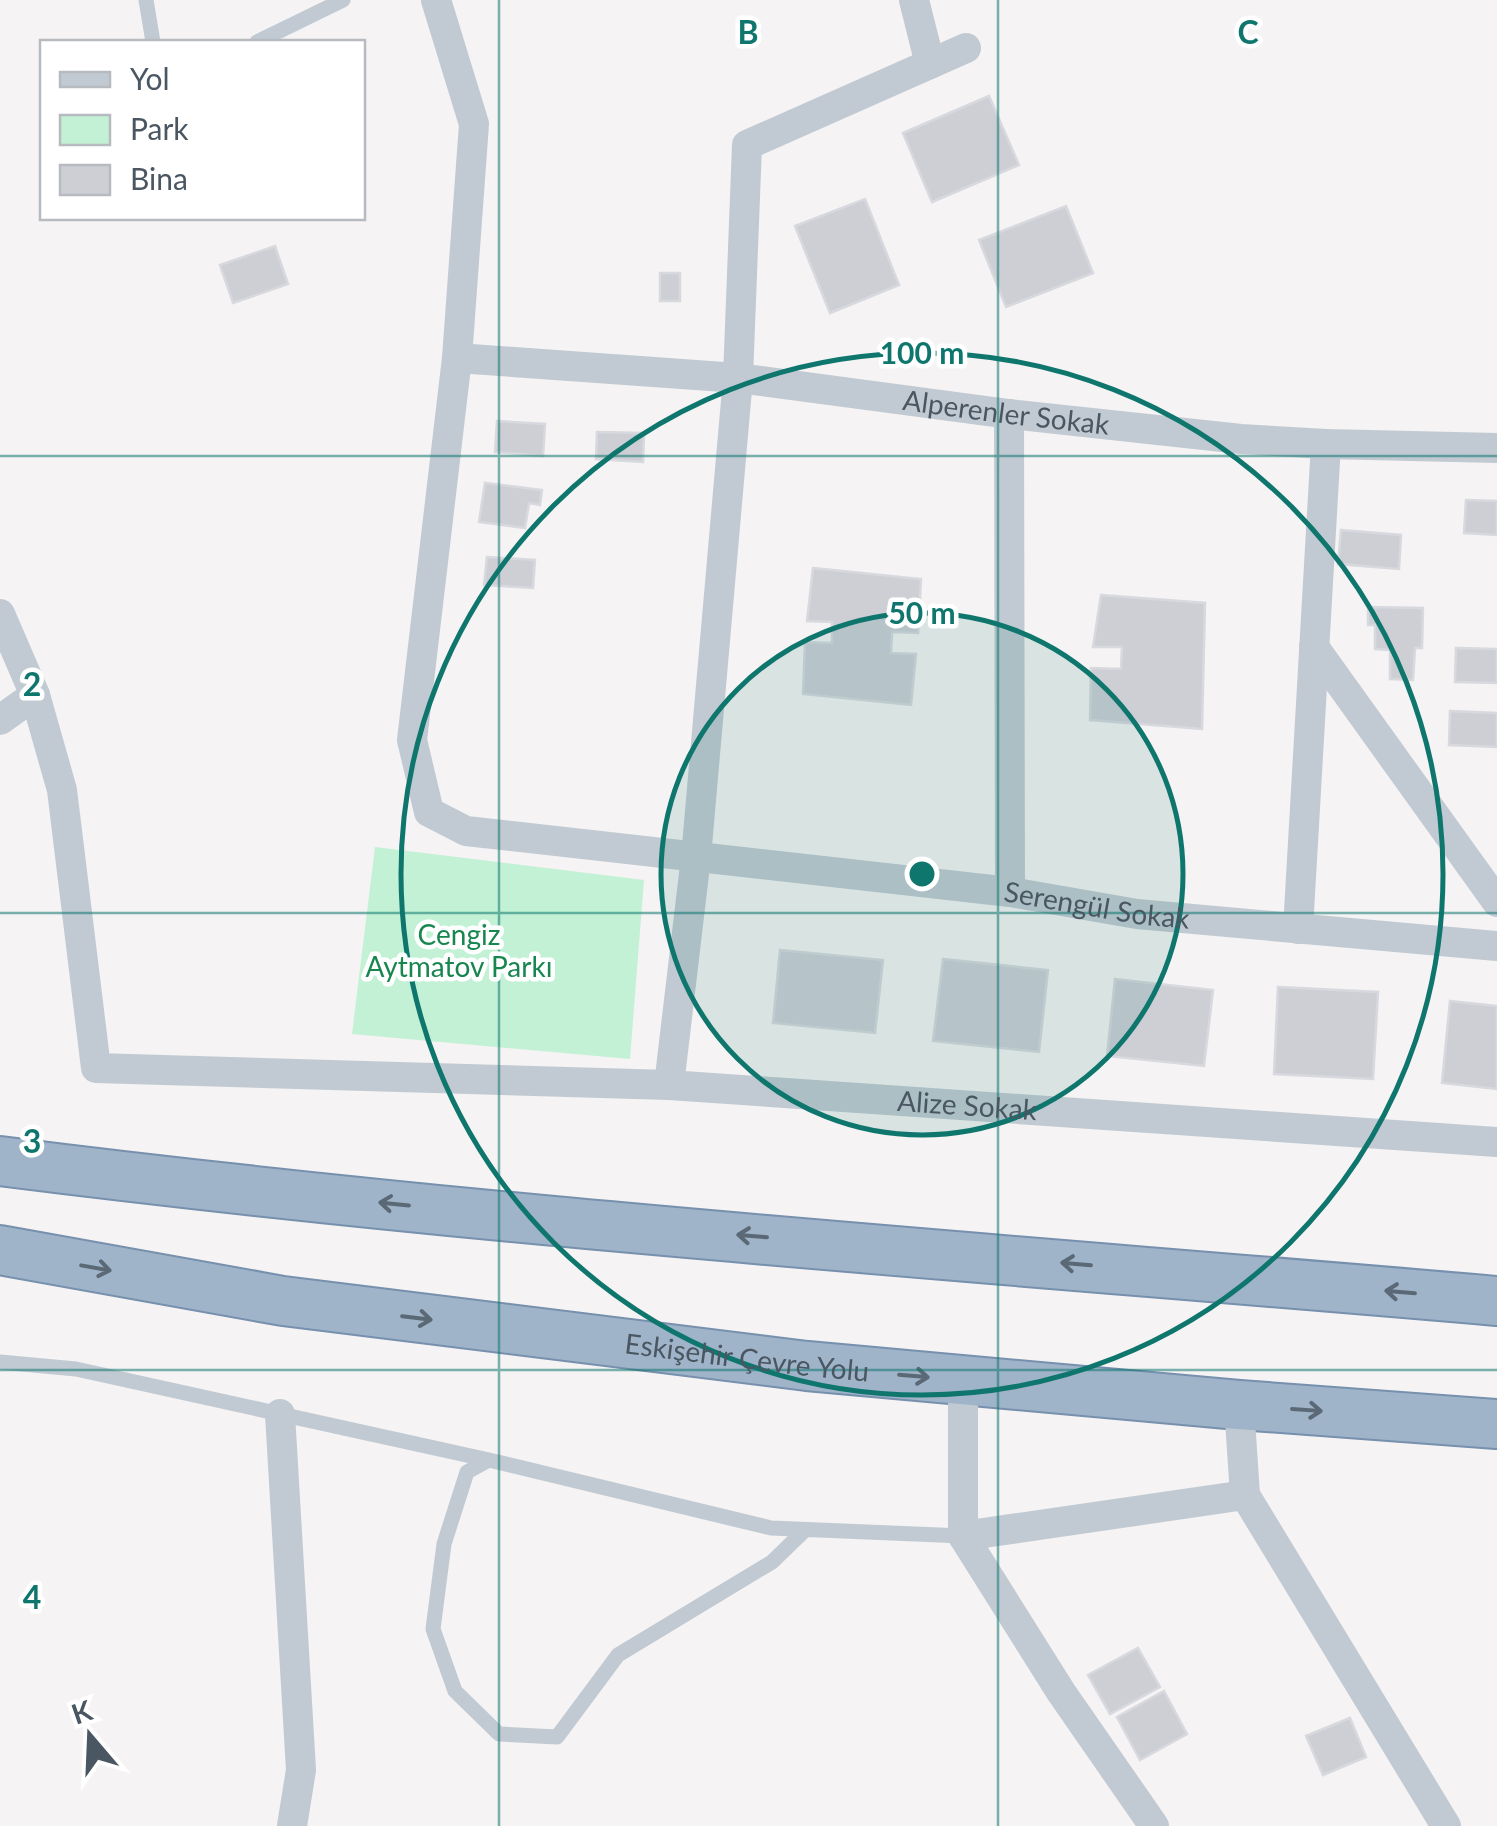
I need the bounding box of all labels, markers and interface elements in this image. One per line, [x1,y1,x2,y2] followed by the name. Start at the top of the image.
[737,12,759,51] text: B
[1237,12,1259,51] text: C
[40,40,365,220] legend
[130,60,170,96] text: Yol
[130,110,189,146] text: Park
[130,160,188,196] text: Bina
[880,334,964,370] text: 100 m
[901,382,1112,441] street label: Alperenler Sokak
[888,594,956,630] text: 50 m
[23,664,41,703] text: 2
[904,856,940,892] centre of rings
[1002,873,1192,935] street label: Serengül Sokak
[366,917,552,983] park label: Cengiz Aytmatov Parkı
[896,1083,1039,1126] street label: Alize Sokak
[23,1121,41,1160] text: 3
[378,1194,410,1213] one-way arrow
[737,1227,769,1246] one-way arrow
[1061,1255,1093,1274] one-way arrow
[79,1259,111,1278] one-way arrow
[1384,1283,1416,1302] one-way arrow
[400,1309,433,1327] one-way arrow
[623,1326,871,1388] street label: Eskişehir Çevre Yolu
[897,1366,929,1385] one-way arrow
[1290,1401,1323,1420] one-way arrow
[23,1577,41,1616] text: 4
[40,1686,140,1786] north arrow
[67,1692,97,1731] text: K

